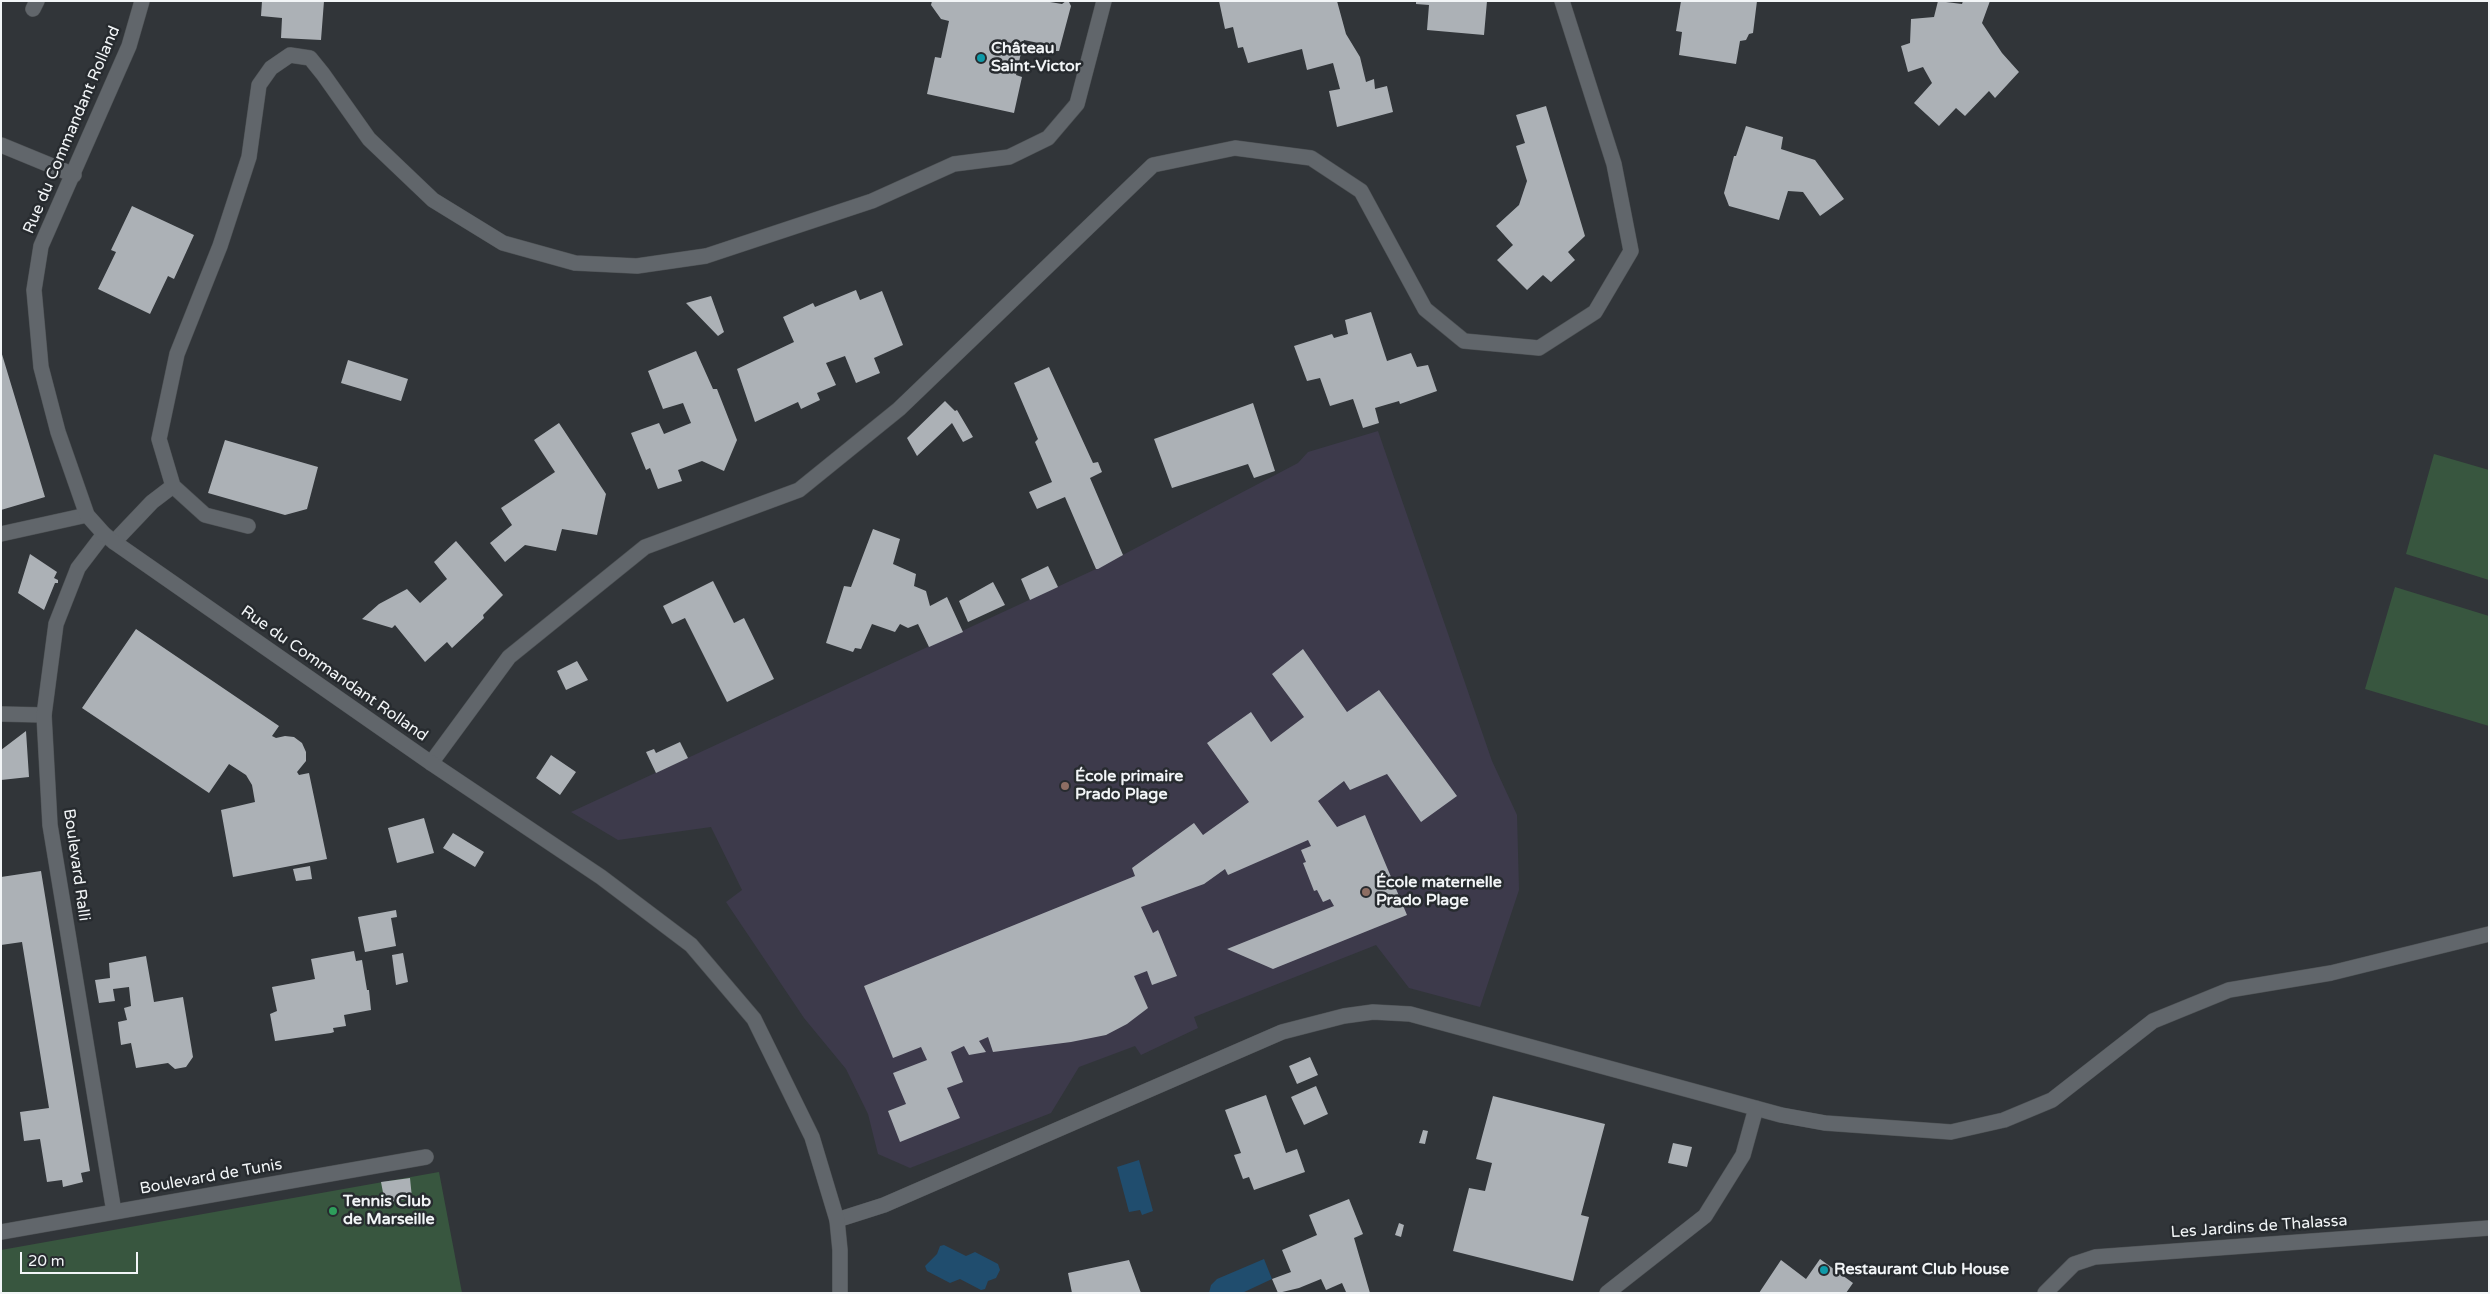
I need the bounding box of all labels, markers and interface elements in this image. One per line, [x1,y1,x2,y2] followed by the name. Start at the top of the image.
[19,23,125,237] street label: Rue du Commandant Rolland
[991,39,1081,77] place label: Château Saint-Victor
[975,52,987,64] marker: Château Saint-Victor
[237,602,431,746] street label: Rue du Commandant Rolland
[1075,767,1183,805] place label: École primaire Prado Plage
[1059,780,1071,792] marker: École primaire Prado Plage
[59,808,93,922] street label: Boulevard Ralli
[1376,873,1502,911] place label: École maternelle Prado Plage
[1360,886,1372,898] marker: École maternelle Prado Plage
[138,1155,284,1199] street label: Boulevard de Tunis
[343,1192,435,1230] place label: Tennis Club de Marseille
[327,1205,339,1217] marker: Tennis Club de Marseille
[2170,1211,2348,1243] street label: Les Jardins de Thalassa
[22,1242,140,1274] scale bar
[28,1252,65,1270] text: 20 m
[1834,1260,2009,1280] place label: Restaurant Club House
[1818,1264,1830,1276] marker: Restaurant Club House

